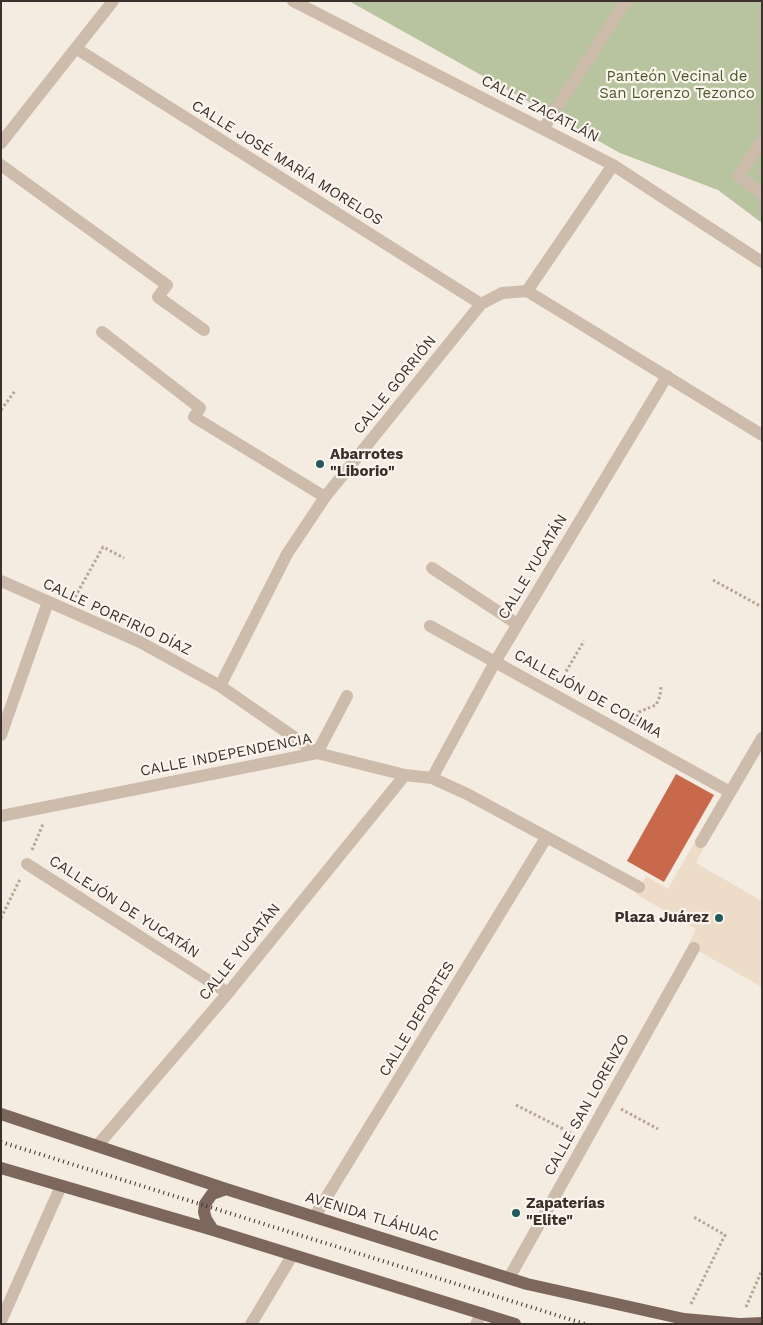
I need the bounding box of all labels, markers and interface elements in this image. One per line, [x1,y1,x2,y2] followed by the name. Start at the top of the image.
[599,68,755,103] park label: Panteón Vecinal de San Lorenzo Tezonco
[478,72,602,146] street label: CALLE ZACATLÁN
[188,97,386,229] street label: CALLE JOSÉ MARÍA MORELOS
[350,332,440,438] street label: CALLE GORRIÓN
[330,446,403,481] place label: Abarrotes "Liborio"
[314,458,326,470] marker: Abarrotes "Liborio"
[495,511,571,623] street label: CALLE YUCATÁN
[40,575,194,659] street label: CALLE PORFIRIO DÍAZ
[511,646,665,742] street label: CALLEJÓN DE COLIMA
[139,730,313,780] street label: CALLE INDEPENDENCIA
[45,852,203,962] street label: CALLEJÓN DE YUCATÁN
[195,900,285,1004] street label: CALLE YUCATÁN
[615,909,709,927] place label: Plaza Juárez
[713,912,725,924] marker: Plaza Juárez
[375,958,459,1080] street label: CALLE DEPORTES
[541,1031,633,1179] street label: CALLE SAN LORENZO
[303,1188,441,1246] street label: AVENIDA TLÁHUAC
[526,1195,605,1230] place label: Zapaterías "Elite"
[510,1207,522,1219] marker: Zapaterías "Elite"

